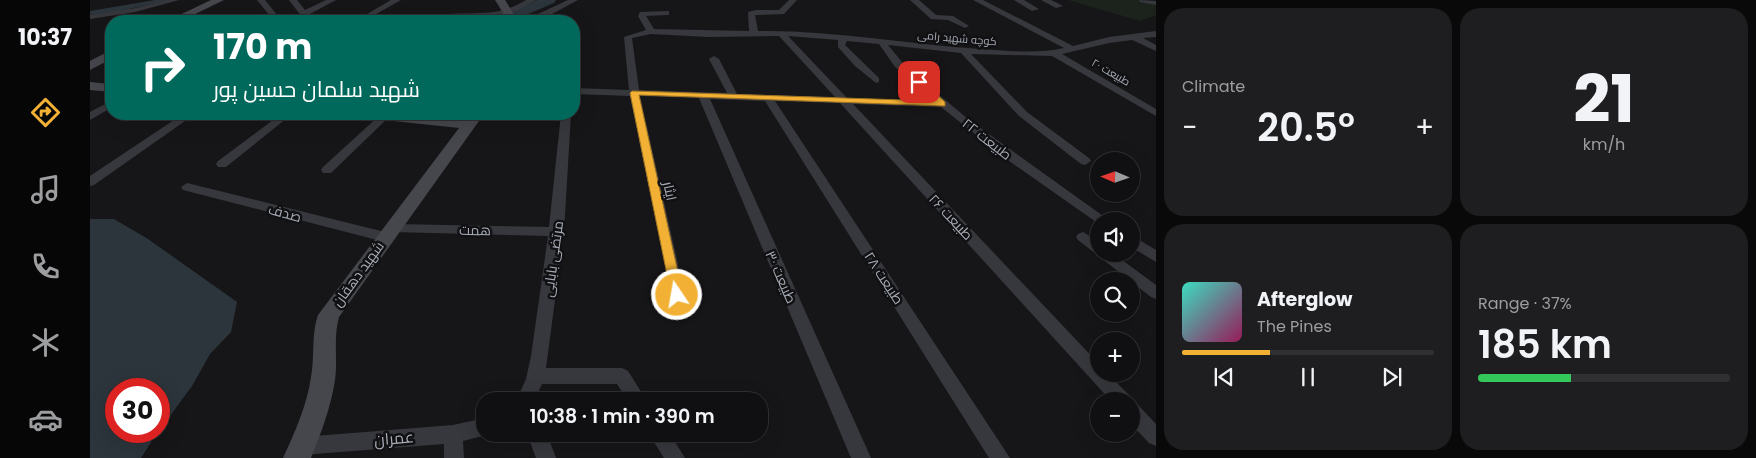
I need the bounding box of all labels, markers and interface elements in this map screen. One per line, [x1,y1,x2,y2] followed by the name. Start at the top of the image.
[18,22,72,53] text: 10:37
[213,22,312,71] text: 170 m
[917,27,998,49] street label: کوچه شهید رامی
[130,35,195,100] icon: right
[1573,54,1635,145] text: 21
[1089,55,1133,89] street label: طبیعت ۲۰
[898,61,940,103] pin
[905,68,933,96] icon: arrive
[213,74,420,105] text: شهید سلمان حسین پور
[1182,75,1245,98] text: Climate
[28,95,63,130] icon: directions
[1257,101,1355,154] text: 20.5°
[1182,108,1197,147] text: −
[1415,108,1434,147] text: +
[958,113,1016,165] street label: طبیعت ۲۲
[1583,133,1625,156] text: km/h
[1090,152,1140,202] north arrow
[1090,152,1140,442] map controls
[28,172,63,207] icon: music
[658,178,682,203] street label: ایثار
[924,189,978,245] street label: طبیعت ۲۶
[266,199,304,227] street label: صدف
[1090,212,1140,262] button: sound
[459,220,491,240] street label: همت
[538,220,568,298] street label: مرتضی بابایی
[327,237,389,311] street label: شهید دهقان
[761,247,801,307] street label: طبیعت ۳۰
[860,248,908,308] street label: طبیعت ۲۸
[28,249,63,284] icon: phone
[650,268,702,320] position arrow
[1090,272,1140,322] button: search
[1257,286,1352,313] text: Afterglow
[1478,292,1572,315] text: Range · 37%
[1257,315,1332,338] text: The Pines
[1478,318,1612,371] text: 185 km
[28,325,63,360] icon: climate
[1090,332,1140,382] button: +
[1210,363,1238,391] icon: previous
[1294,363,1322,391] icon: pause
[1378,363,1406,391] icon: next
[105,378,170,443] speed limit sign: 30
[1090,392,1140,442] button: −
[28,402,63,437] icon: car
[529,403,715,430] text: 10:38 · 1 min · 390 m
[373,425,415,452] street label: عمران

